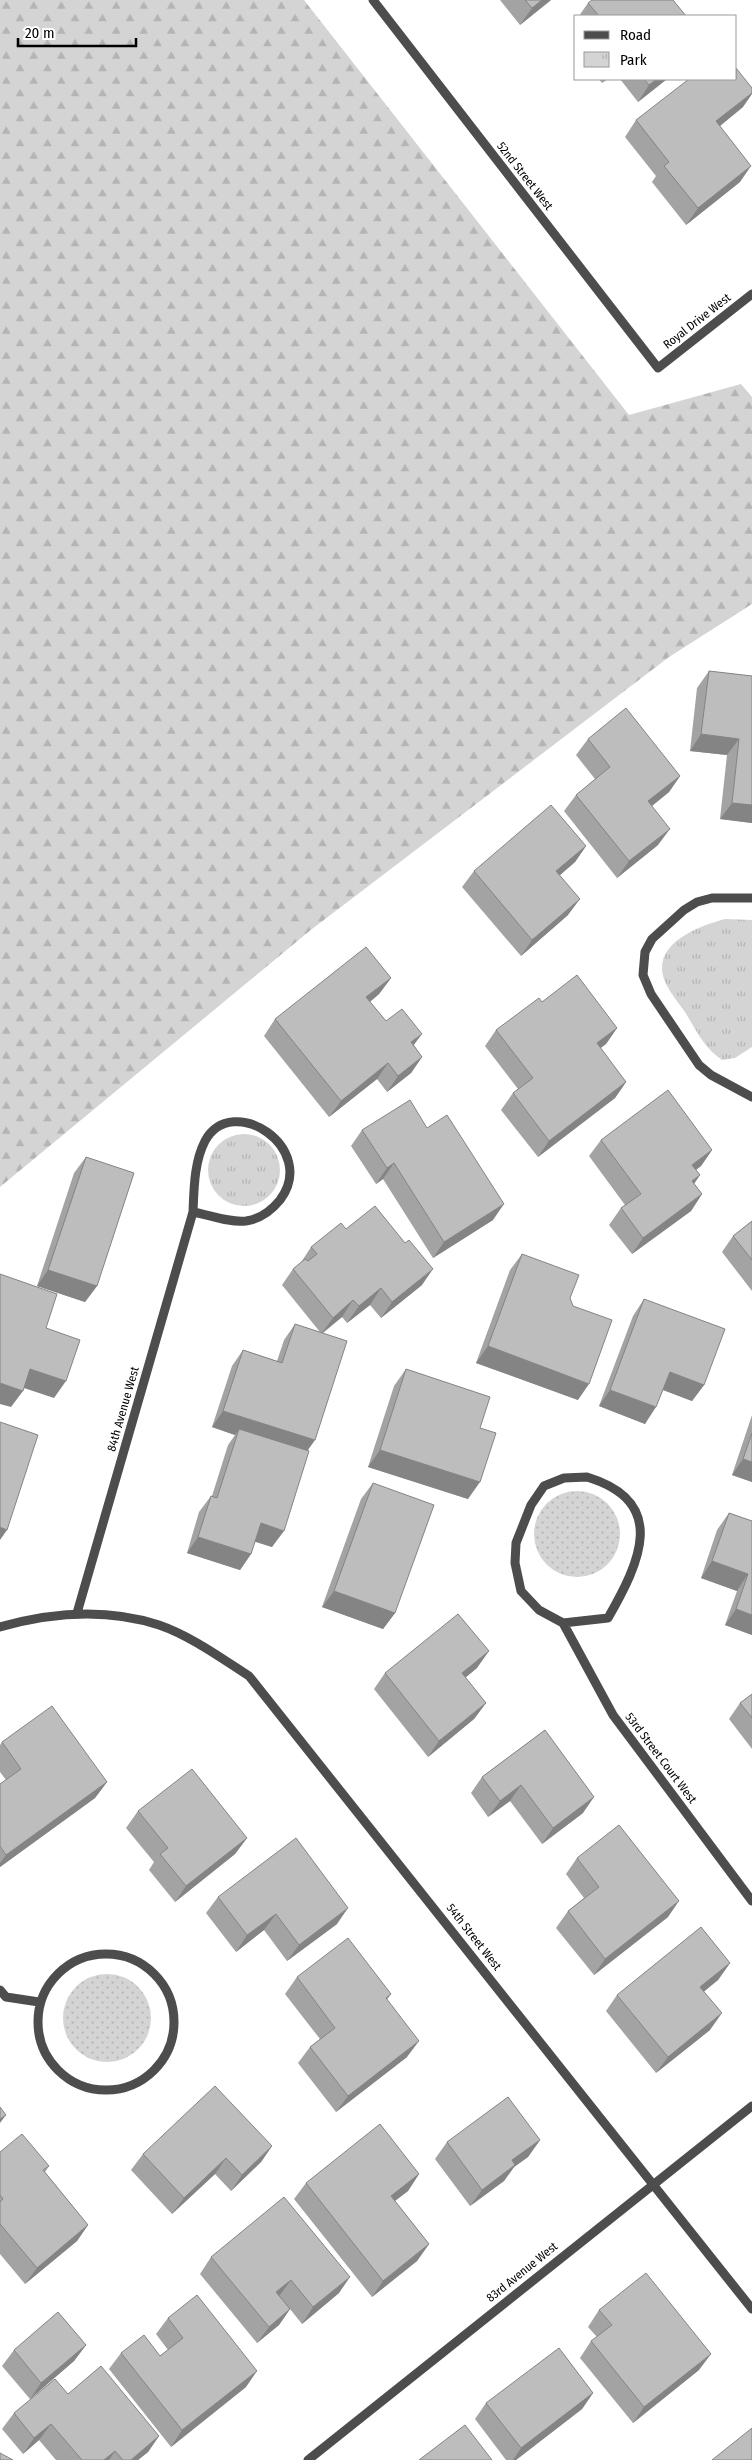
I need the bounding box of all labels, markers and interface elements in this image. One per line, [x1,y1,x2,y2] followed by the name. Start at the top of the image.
[18,15,135,47] scale bar
[574,15,737,80] legend
[25,24,55,42] text: 20 m
[620,26,651,44] text: Road
[620,51,647,69] text: Park
[494,139,556,213] street label: 52nd Street West
[661,290,734,352] street label: Royal Drive West
[104,1365,142,1453] street label: 84th Avenue West
[622,1710,700,1806] street label: 53rd Street Court West
[444,1901,504,1973] street label: 54th Street West
[484,2239,560,2305] street label: 83rd Avenue West

